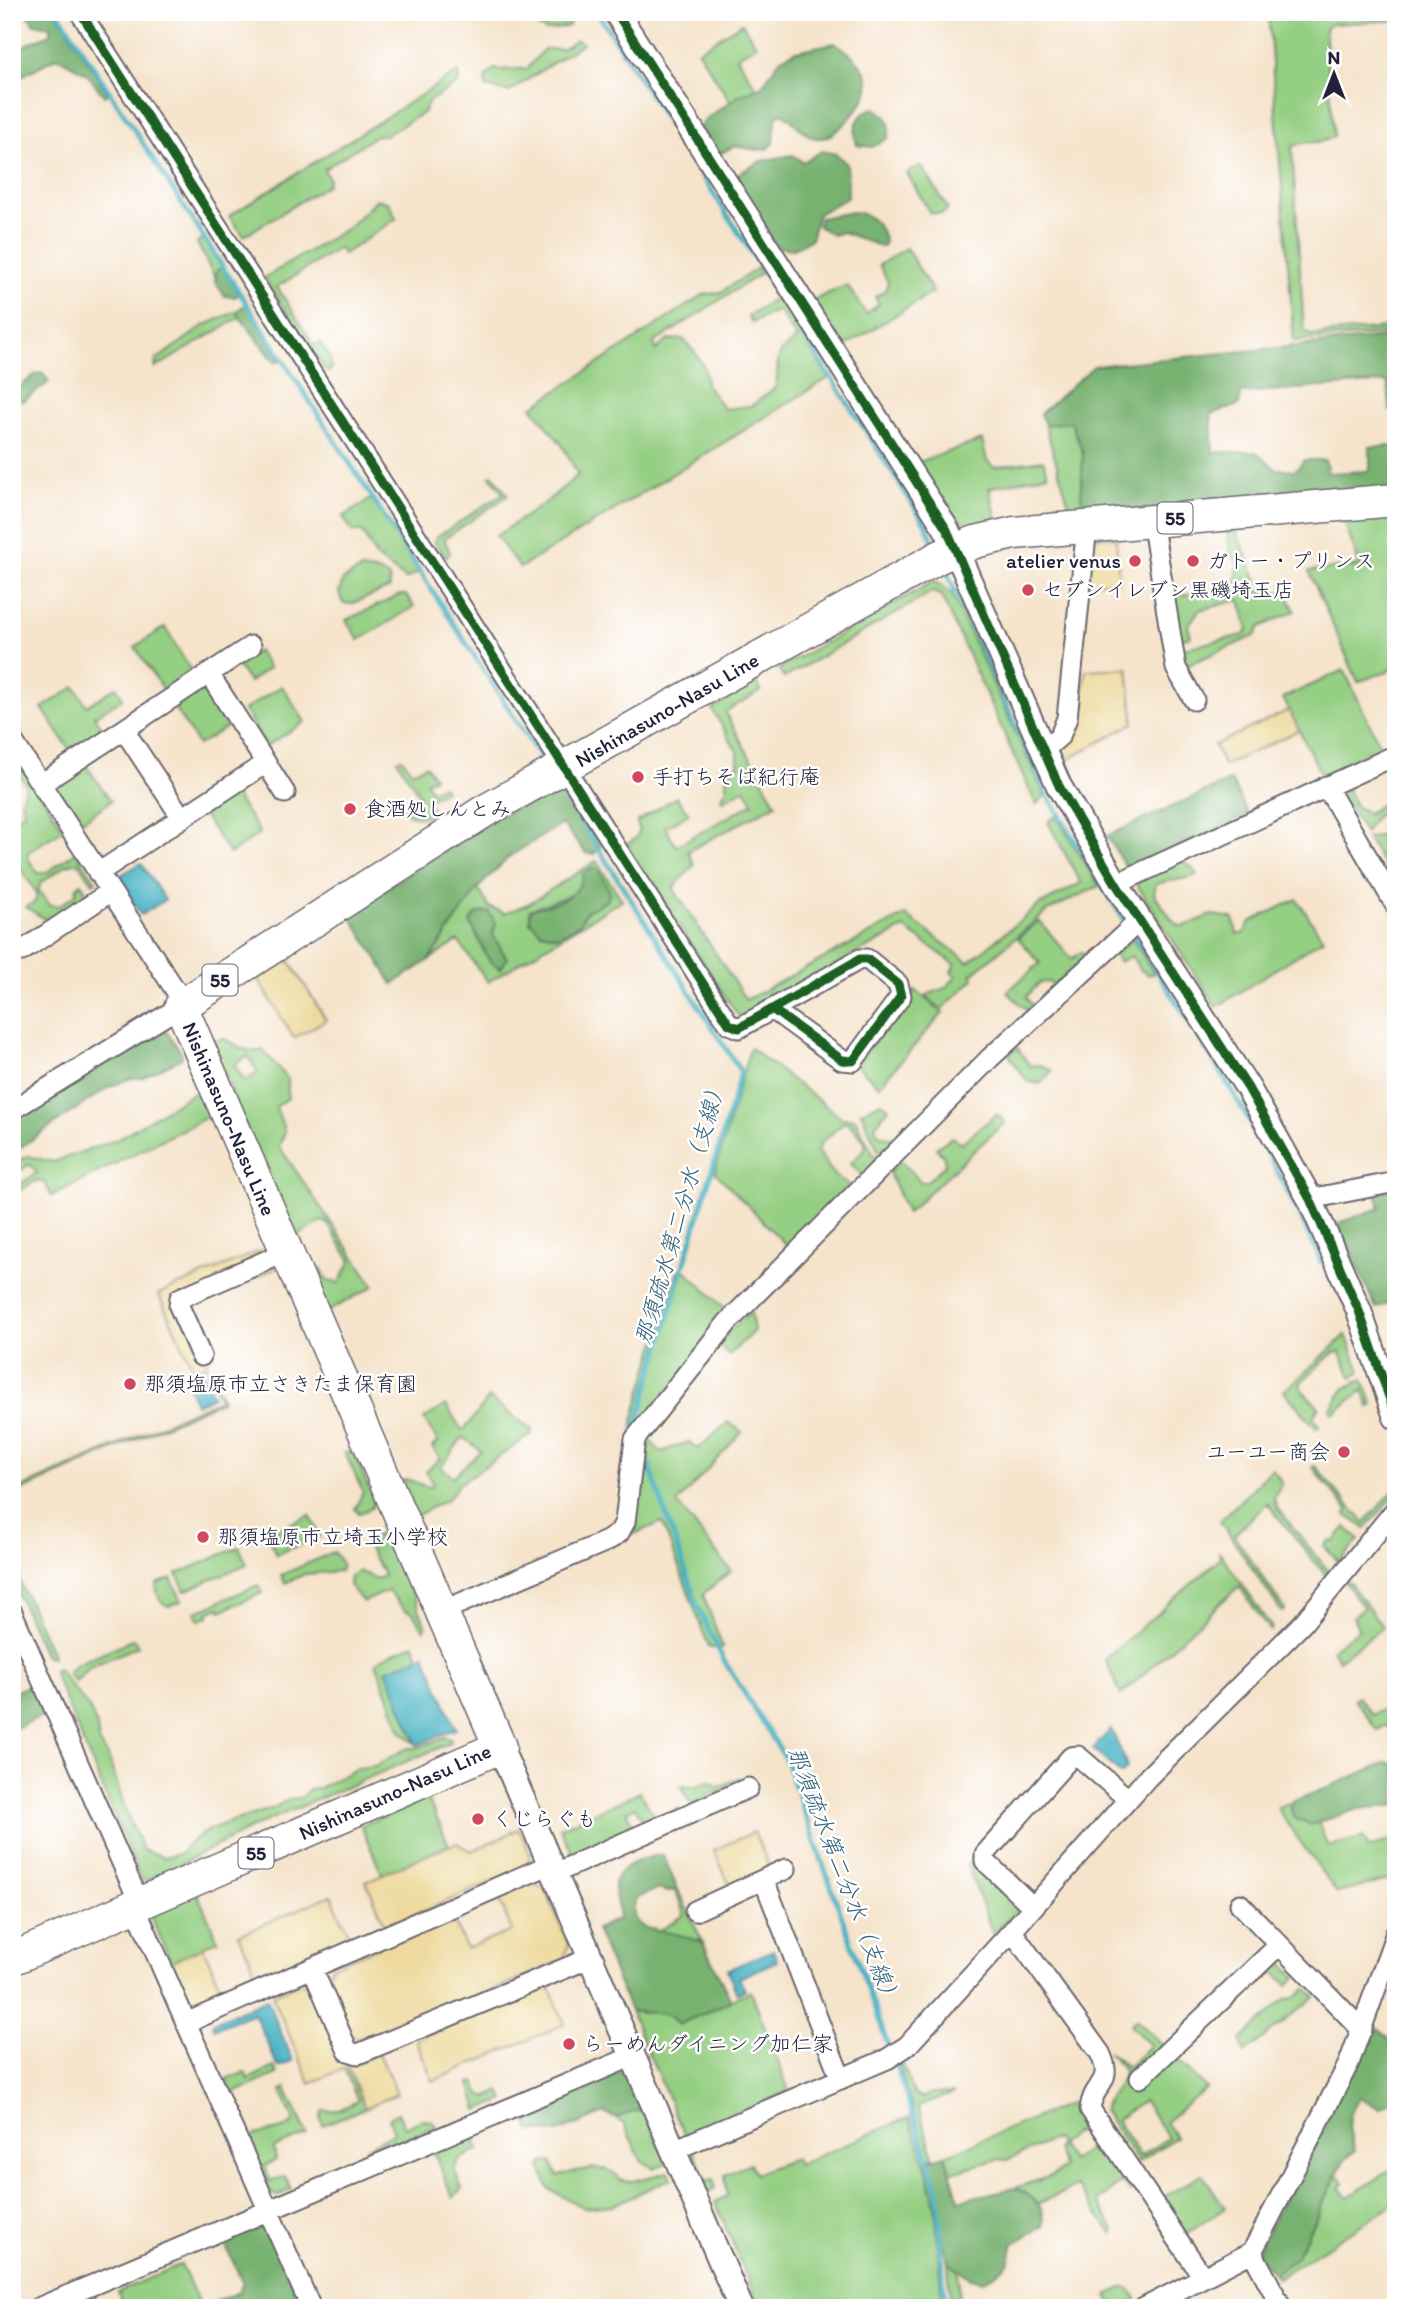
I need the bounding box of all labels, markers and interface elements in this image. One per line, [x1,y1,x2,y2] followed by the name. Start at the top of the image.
[1300,38,1370,108] north arrow
[1328,46,1340,69] text: N
[1158,503,1192,534] road number: 55
[1006,548,1121,573] place label: atelier venus
[1207,548,1375,573] place label: ガトー・プリンス
[1127,553,1143,569] marker: atelier venus
[1185,553,1201,569] marker: ガトー・プリンス
[1042,577,1294,602] place label: セブンイレブン黒磯埼玉店
[1020,582,1036,598] marker: セブンイレブン黒磯埼玉店
[570,647,763,772] street label: Nishinasuno-Nasu Line
[652,764,820,789] place label: 手打ちそば紀行庵
[630,769,646,785] marker: 手打ちそば紀行庵
[364,796,511,821] place label: 食酒処しんとみ
[342,801,358,817] marker: 食酒処しんとみ
[202,964,238,996] road number: 55
[177,1018,282,1219] street label: Nishinasuno-Nasu Line
[629,1075,731,1349] water label: 那須疏水第二分水（支線）
[144,1371,417,1396] place label: 那須塩原市立さきたま保育園
[122,1376,138,1392] marker: 那須塩原市立さきたま保育園
[1206,1439,1330,1464] place label: ユーユー商会
[1336,1444,1352,1460] marker: ユーユー商会
[217,1524,448,1549] place label: 那須塩原市立埼玉小学校
[195,1529,211,1545] marker: 那須塩原市立埼玉小学校
[295,1738,495,1845] street label: Nishinasuno-Nasu Line
[781,1742,907,2010] water label: 那須疏水第二分水（支線）
[492,1806,597,1831] place label: くじらぐも
[470,1811,486,1827] marker: くじらぐも
[238,1838,274,1868] road number: 55
[583,2031,833,2056] place label: らーめんダイニング加仁家
[561,2036,577,2052] marker: らーめんダイニング加仁家

